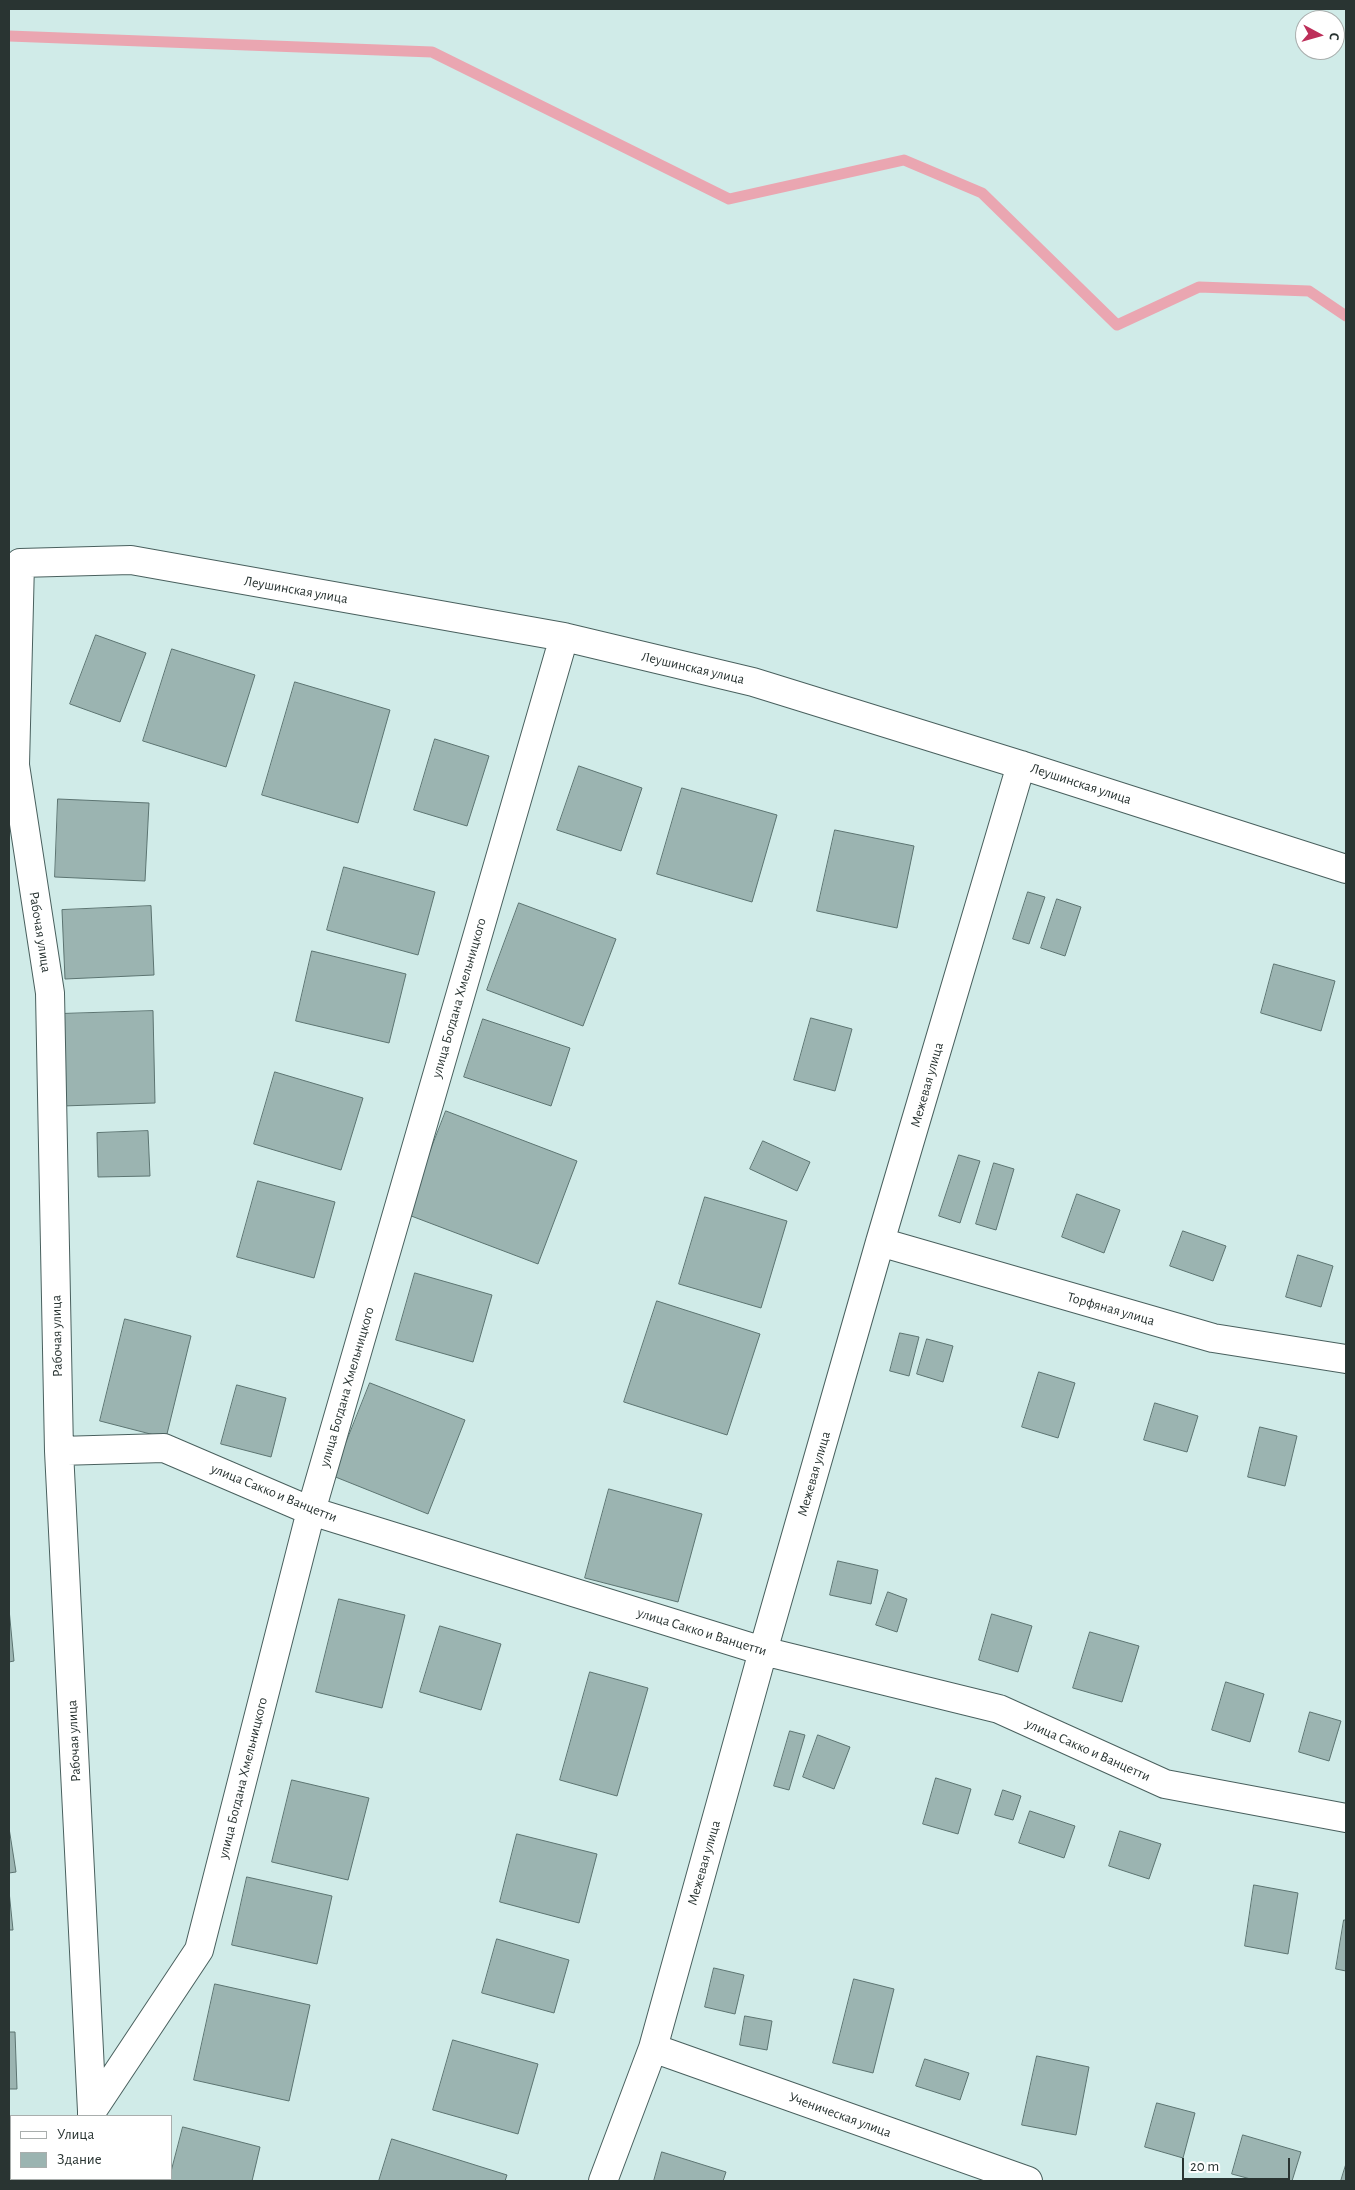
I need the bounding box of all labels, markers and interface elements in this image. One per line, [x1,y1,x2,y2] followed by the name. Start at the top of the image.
[1295,10,1345,60] north arrow
[1327,32,1341,41] text: С
[243,573,349,607] street label: Леушинская улица
[640,648,746,688] street label: Леушинская улица
[1028,760,1134,808] street label: Леушинская улица
[25,890,55,974] street label: Рабочая улица
[428,916,490,1080] street label: улица Богдана Хмельницкого
[907,1040,947,1130] street label: Межевая улица
[1065,1289,1157,1329] street label: Торфяная улица
[48,1295,66,1377] street label: Рабочая улица
[316,1305,378,1469] street label: улица Богдана Хмельницкого
[794,1429,834,1519] street label: Межевая улица
[209,1460,339,1526] street label: улица Сакко и Ванцетти
[635,1604,769,1660] street label: улица Сакко и Ванцетти
[215,1696,271,1860] street label: улица Богдана Хмельницкого
[63,1700,85,1782] street label: Рабочая улица
[1023,1715,1153,1785] street label: улица Сакко и Ванцетти
[684,1818,724,1908] street label: Межевая улица
[786,2089,894,2141] street label: Ученическая улица
[10,2115,172,2180] legend
[57,2127,94,2142] text: Улица
[1185,2148,1292,2180] scale bar
[57,2152,102,2167] text: Здание
[1190,2159,1219,2174] text: 20 m

